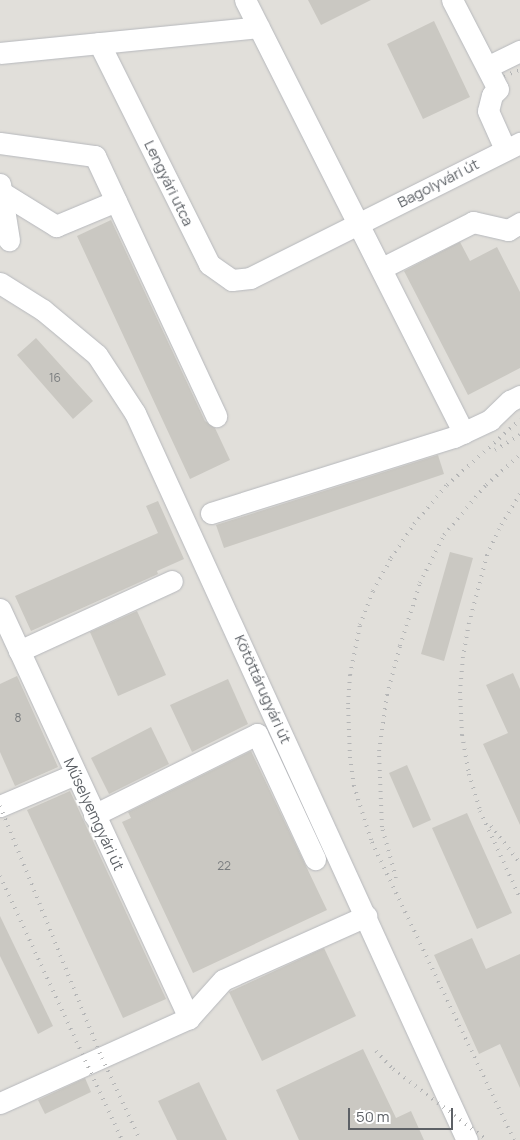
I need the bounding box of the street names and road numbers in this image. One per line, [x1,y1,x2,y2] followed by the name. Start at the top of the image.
[141,137,197,229] street label: Lengyári utca
[394,155,482,211] street label: Bagolyvári út
[231,632,295,746] street label: Kötöttárugyári út
[60,755,128,873] street label: Műselyemgyári út

